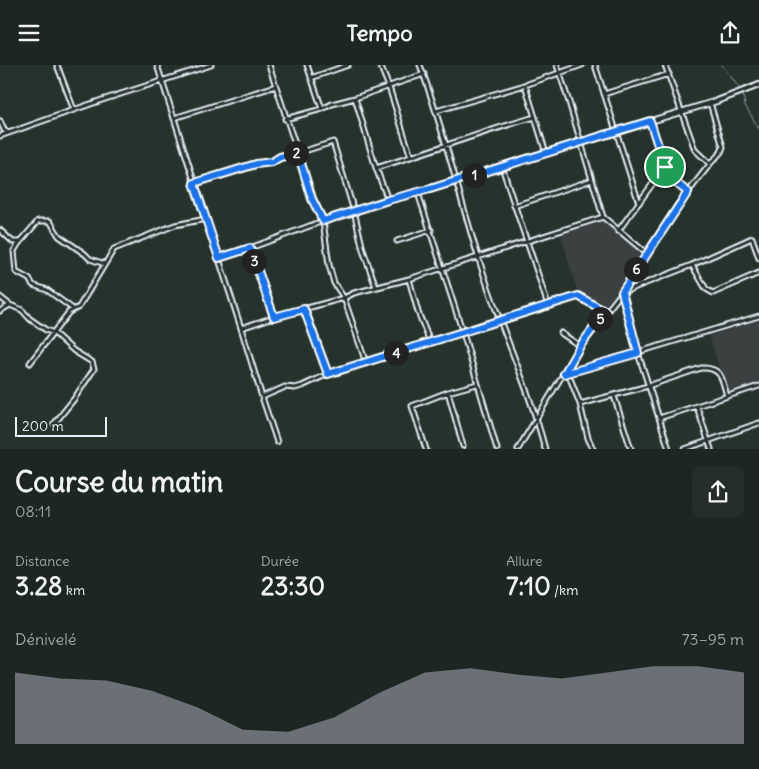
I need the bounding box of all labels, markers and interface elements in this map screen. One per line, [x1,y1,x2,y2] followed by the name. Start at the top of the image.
[15,19,43,47] icon: menu
[346,19,413,47] text: Tempo
[716,19,744,47] icon: share
[284,141,308,165] pin: 2
[293,144,300,162] text: 2
[644,146,686,188] pin
[651,153,679,181] icon: arrive
[462,163,486,187] pin: 1
[472,166,477,184] text: 1
[242,249,266,273] pin: 3
[251,252,258,270] text: 3
[624,257,648,281] pin: 6
[632,260,641,278] text: 6
[588,307,612,331] pin: 5
[596,310,605,328] text: 5
[384,341,408,365] pin: 4
[392,344,401,362] text: 4
[15,414,108,437] scale bar
[22,417,64,435] text: 200 m
[15,464,223,500] text: Course du matin
[692,466,744,518] button: share
[15,501,51,521] text: 08:11
[15,552,70,570] text: Distance
[261,552,299,570] text: Durée
[506,552,543,570] text: Allure
[15,570,62,602] text: 3.28
[261,570,325,602] text: 23:30
[506,570,551,602] text: 7:10
[62,581,85,599] text: km
[551,581,578,599] text: /km
[15,629,76,649] text: Dénivelé
[682,629,744,649] text: 73–95 m

